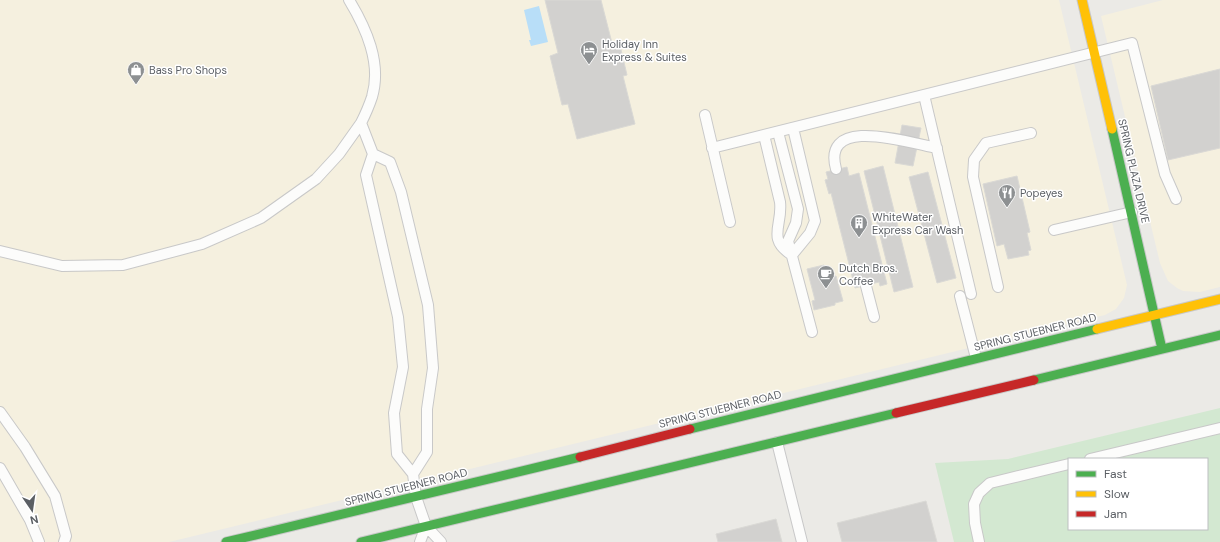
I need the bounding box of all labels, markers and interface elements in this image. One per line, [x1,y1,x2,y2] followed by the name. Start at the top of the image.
[602,37,687,64] place label: Holiday Inn Express & Suites
[579,40,599,65] hotel icon: Holiday Inn Express & Suites
[126,60,146,85] shop icon: Bass Pro Shops
[149,63,227,77] place label: Bass Pro Shops
[1115,117,1153,225] street label: SPRING PLAZA DRIVE
[997,183,1017,208] restaurant icon: Popeyes
[1020,186,1063,200] place label: Popeyes
[872,210,963,237] place label: WhiteWater Express Car Wash
[849,213,869,238] building icon: WhiteWater Express Car Wash
[839,261,897,288] place label: Dutch Bros. Coffee
[816,264,836,289] cafe icon: Dutch Bros. Coffee
[972,310,1098,354] street label: SPRING STUEBNER ROAD
[657,387,783,431] street label: SPRING STUEBNER ROAD
[1068,458,1208,530] legend
[343,465,469,509] street label: SPRING STUEBNER ROAD
[1104,466,1127,482] text: Fast
[1104,486,1130,502] text: Slow
[12,490,52,530] north arrow
[1104,506,1127,522] text: Jam
[29,512,40,527] text: N

